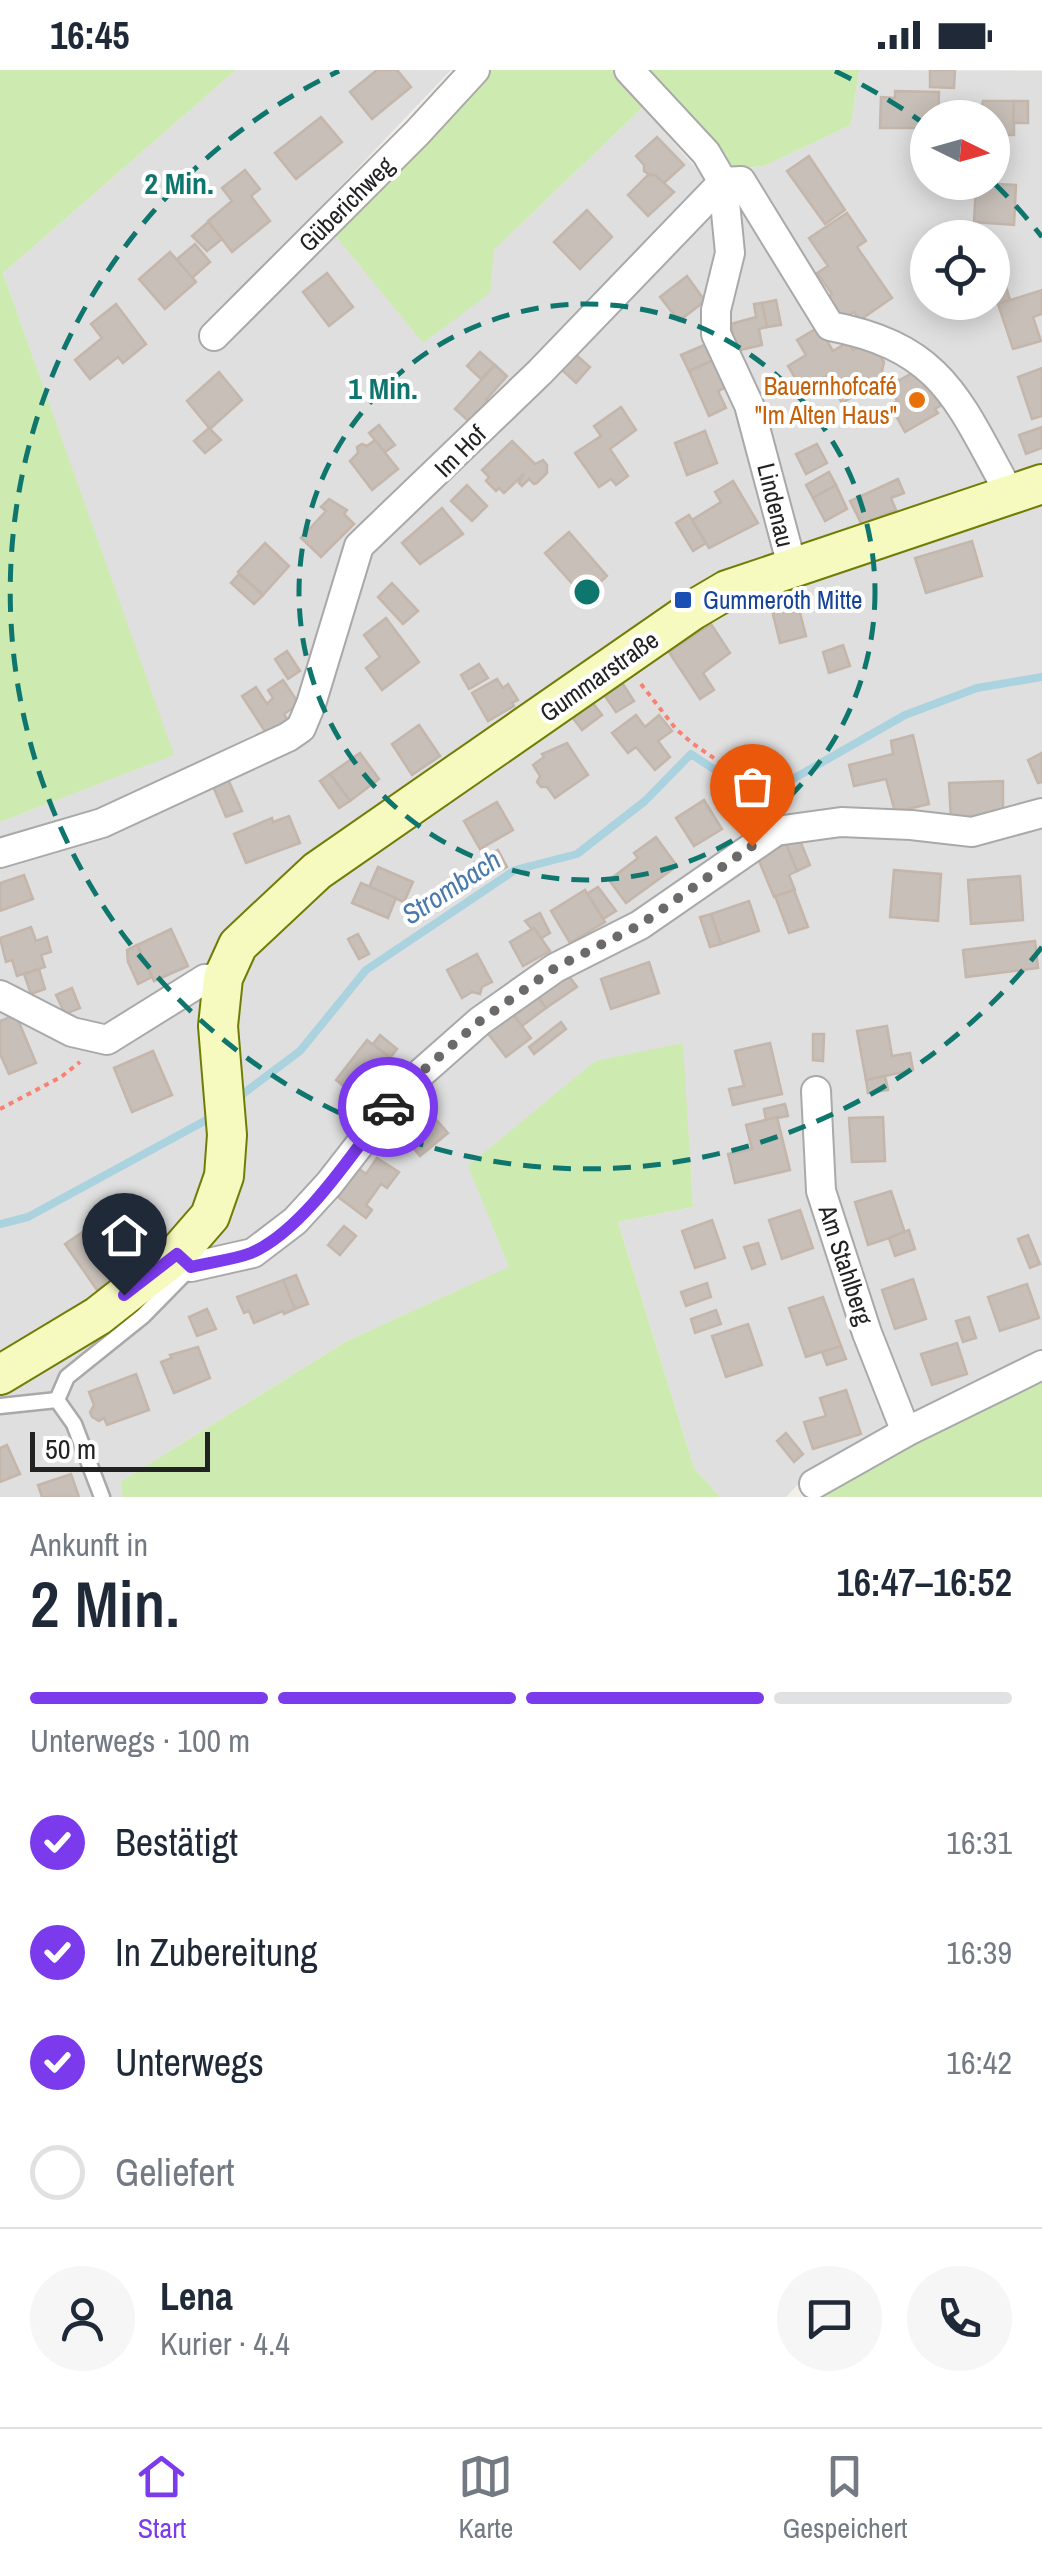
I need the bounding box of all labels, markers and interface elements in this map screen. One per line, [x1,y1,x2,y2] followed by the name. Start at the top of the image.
[50,10,130,61] text: 16:45
[910,100,1010,200] north arrow
[910,100,1010,320] map controls
[291,148,402,259] street label: Güberichweg
[144,163,214,203] text: 2 Min.
[910,220,1010,320] button: locate
[348,368,418,408] text: 1 Min.
[755,369,897,432] place label: Bauernhofcafé "Im Alten Haus"
[906,389,928,411] marker: Bauernhofcafé "Im Alten Haus"
[427,417,494,484] street label: Im Hof
[749,459,803,551] street label: Lindenau
[569,574,605,610] centre of rings
[703,583,863,617] place label: Gummeroth Mitte
[672,589,694,611] marker: Gummeroth Mitte
[533,623,665,729] street label: Gummarstraße
[710,744,795,847] pin
[725,759,780,814] icon: bag
[394,841,508,933] water label: Strombach
[338,1057,438,1157] courier
[361,1080,416,1135] icon: car
[82,1193,167,1296] pin
[810,1200,882,1330] street label: Am Stahlberg
[97,1208,152,1263] icon: home
[30,1427,210,1472] scale bar
[45,1430,96,1468] text: 50 m
[30,1523,148,1566] text: Ankunft in
[836,1557,1012,1608] text: 16:47–16:52
[30,1560,180,1647] text: 2 Min.
[30,1719,250,1762] text: Unterwegs · 100 m
[30,1815,85,1870] icon: check
[115,1817,238,1868] text: Bestätigt
[946,1821,1012,1864] text: 16:31
[30,1925,85,1980] icon: check
[115,1927,318,1978] text: In Zubereitung
[946,1931,1012,1974] text: 16:39
[30,2035,85,2090] icon: check
[115,2037,264,2088] text: Unterwegs
[946,2041,1012,2084] text: 16:42
[115,2147,235,2198] text: Geliefert
[30,2266,135,2371] button: person
[777,2266,882,2371] button: chat
[907,2266,1012,2371] button: phone
[160,2271,233,2322] text: Lena
[160,2322,290,2365] text: Kurier · 4.4
[134,2449,189,2547] tab: Start
[458,2449,513,2547] tab: Karte
[782,2449,908,2547] tab: Gespeichert

